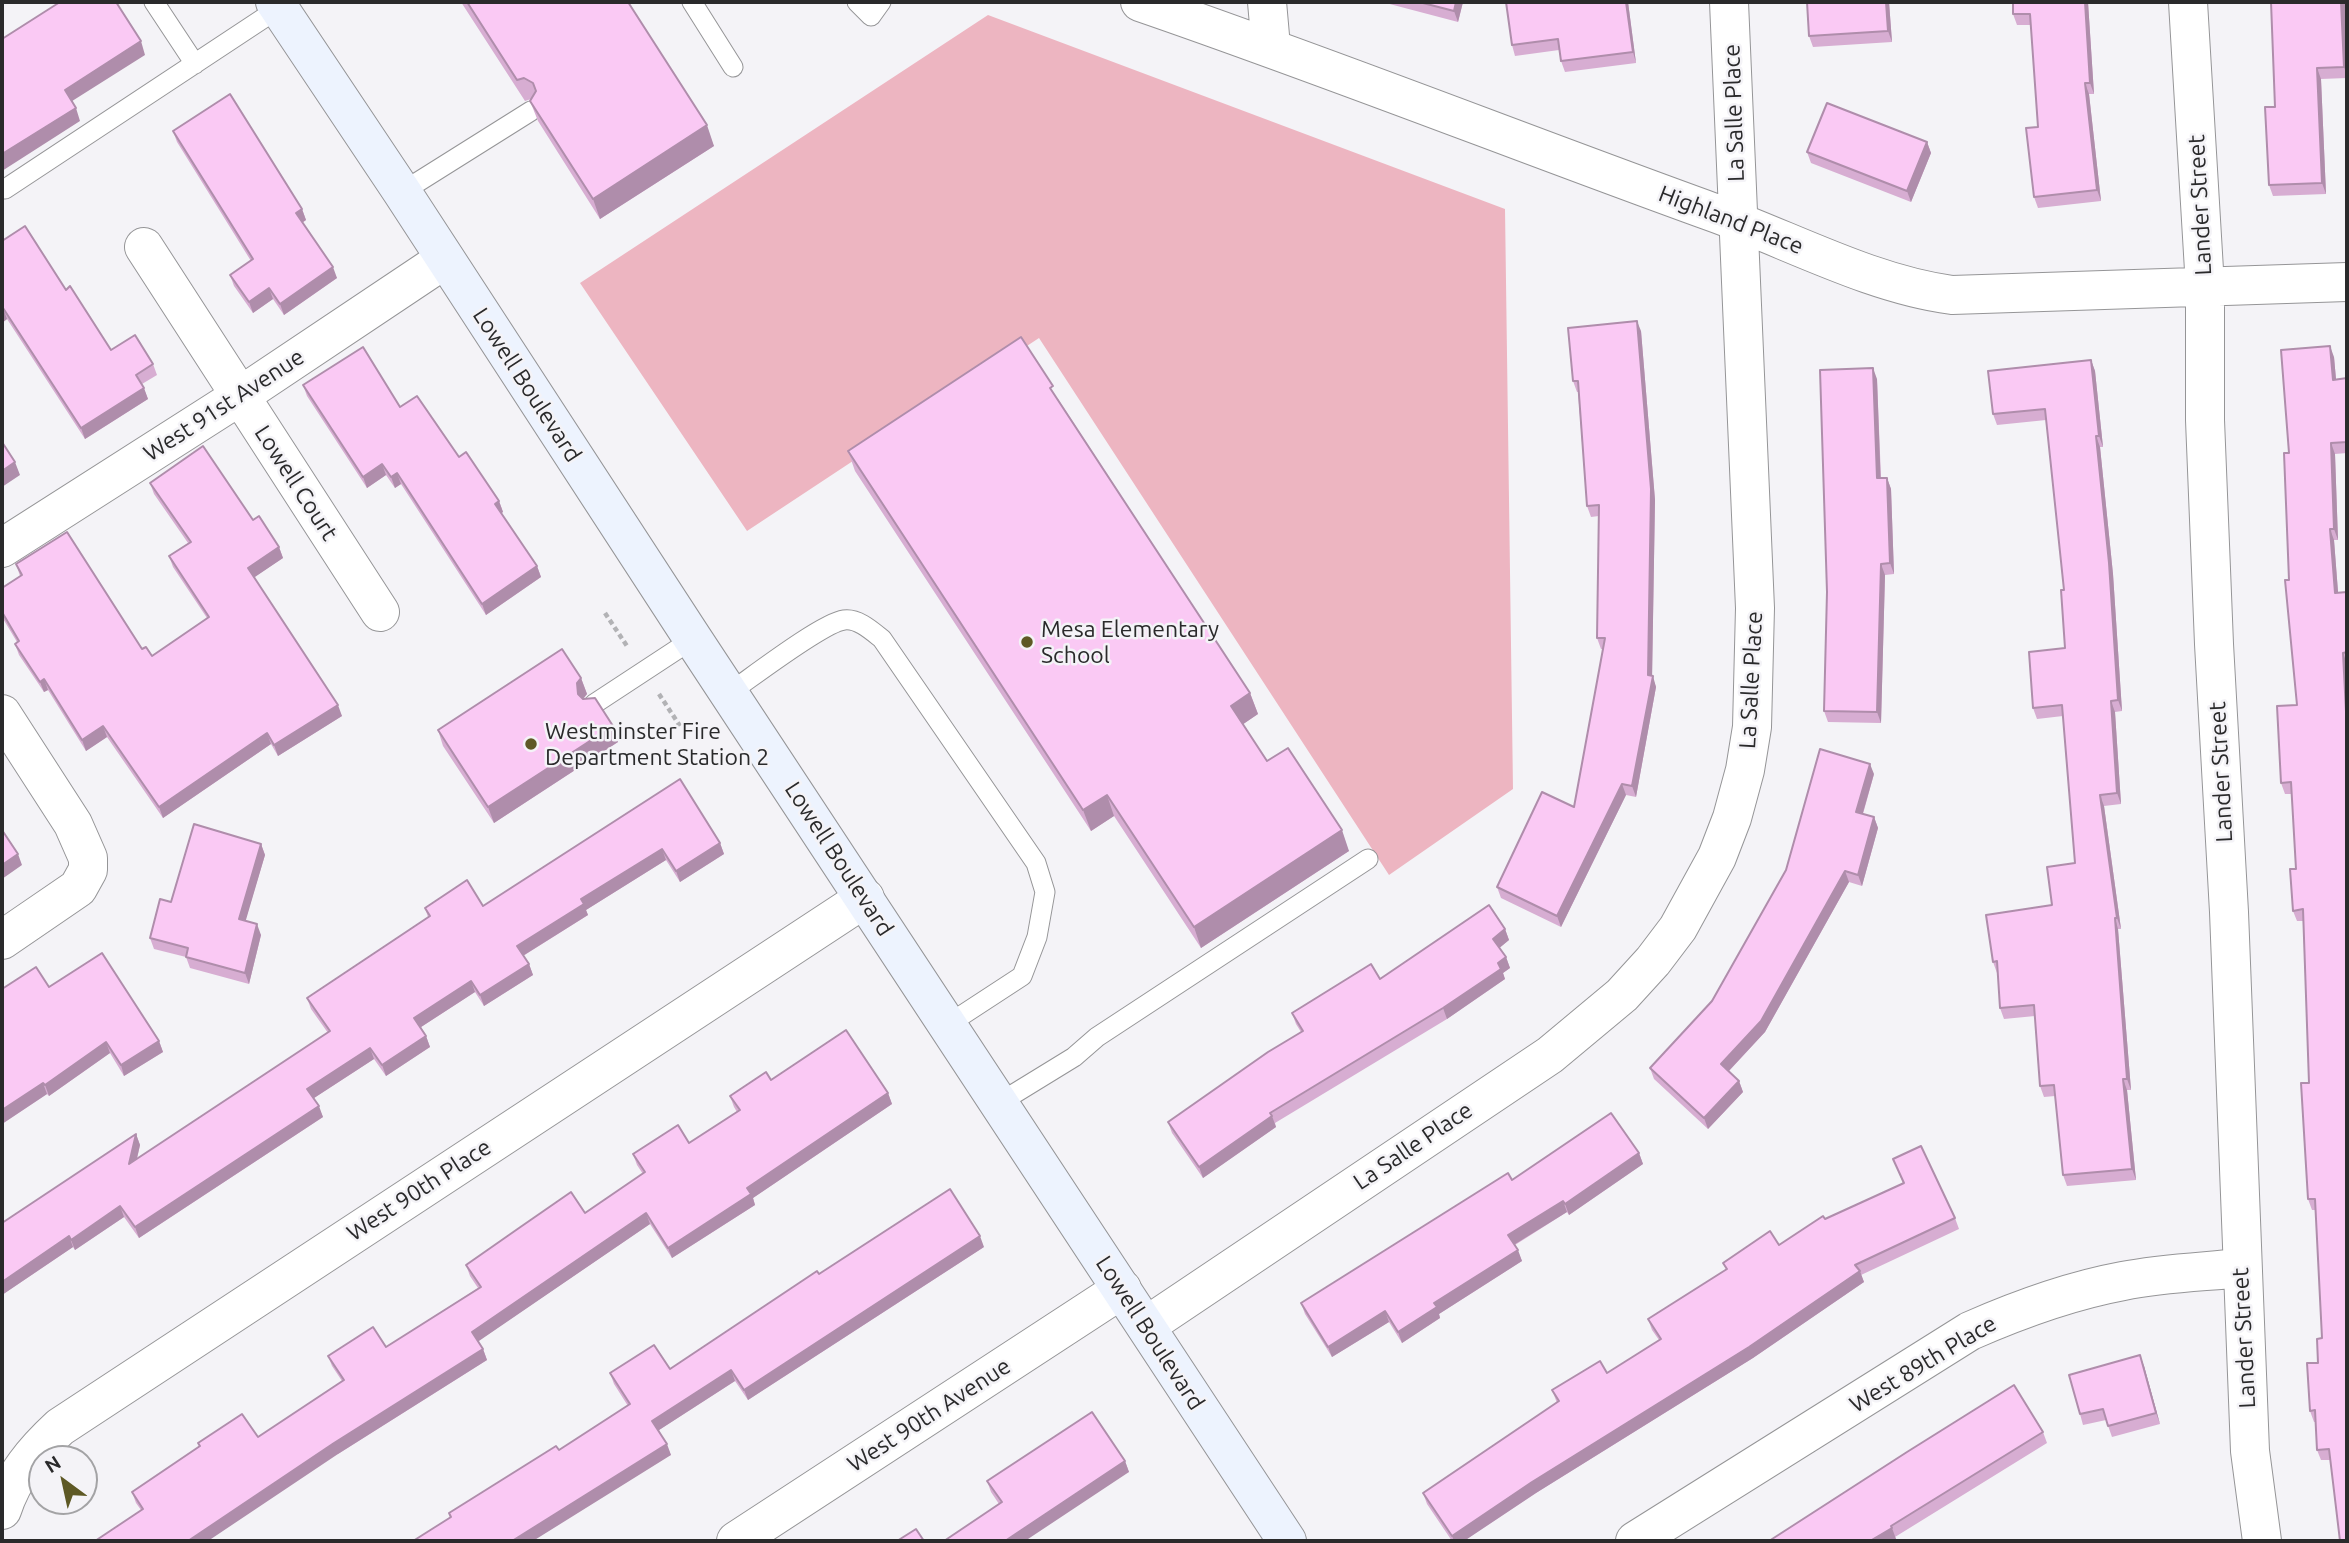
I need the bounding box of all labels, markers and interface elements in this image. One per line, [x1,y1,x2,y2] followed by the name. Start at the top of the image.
[1718,44,1750,182] street label: La Salle Place
[2183,134,2217,276] street label: Lander Street
[1655,180,1807,260] street label: Highland Place
[467,303,587,467] street label: Lowell Boulevard
[139,343,309,467] street label: West 91st Avenue
[249,420,343,546] street label: Lowell Court
[1734,611,1768,749] street label: La Salle Place
[1041,615,1219,669] place label: Mesa Elementary School
[1019,634,1035,650] marker: Mesa Elementary School
[2204,701,2238,843] street label: Lander Street
[545,717,769,771] place label: Westminster Fire Department Station 2
[523,736,539,752] marker: Westminster Fire Department Station 2
[779,777,899,941] street label: Lowell Boulevard
[1348,1096,1478,1196] street label: La Salle Place
[342,1133,496,1247] street label: West 90th Place
[1090,1251,1210,1415] street label: Lowell Boulevard
[2227,1267,2261,1409] street label: Lander Street
[1845,1309,2001,1419] street label: West 89th Place
[842,1352,1016,1478] street label: West 90th Avenue
[28,1445,98,1515] north arrow
[41,1451,65,1477] text: N

